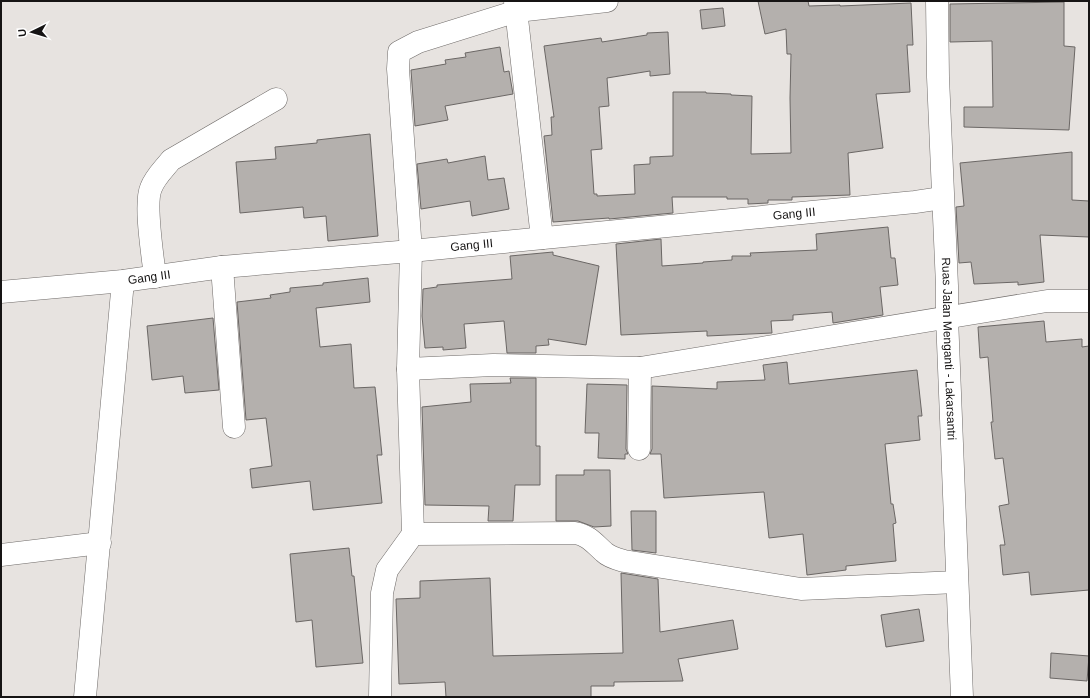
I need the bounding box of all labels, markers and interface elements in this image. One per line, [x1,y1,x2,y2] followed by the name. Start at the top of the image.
[12,12,52,52] north arrow
[16,28,28,37] text: U
[772,205,816,223] street label: Gang III
[450,236,494,254] street label: Gang III
[939,257,959,441] street label: Ruas Jalan Menganti - Lakarsantri
[127,267,171,287] street label: Gang III

